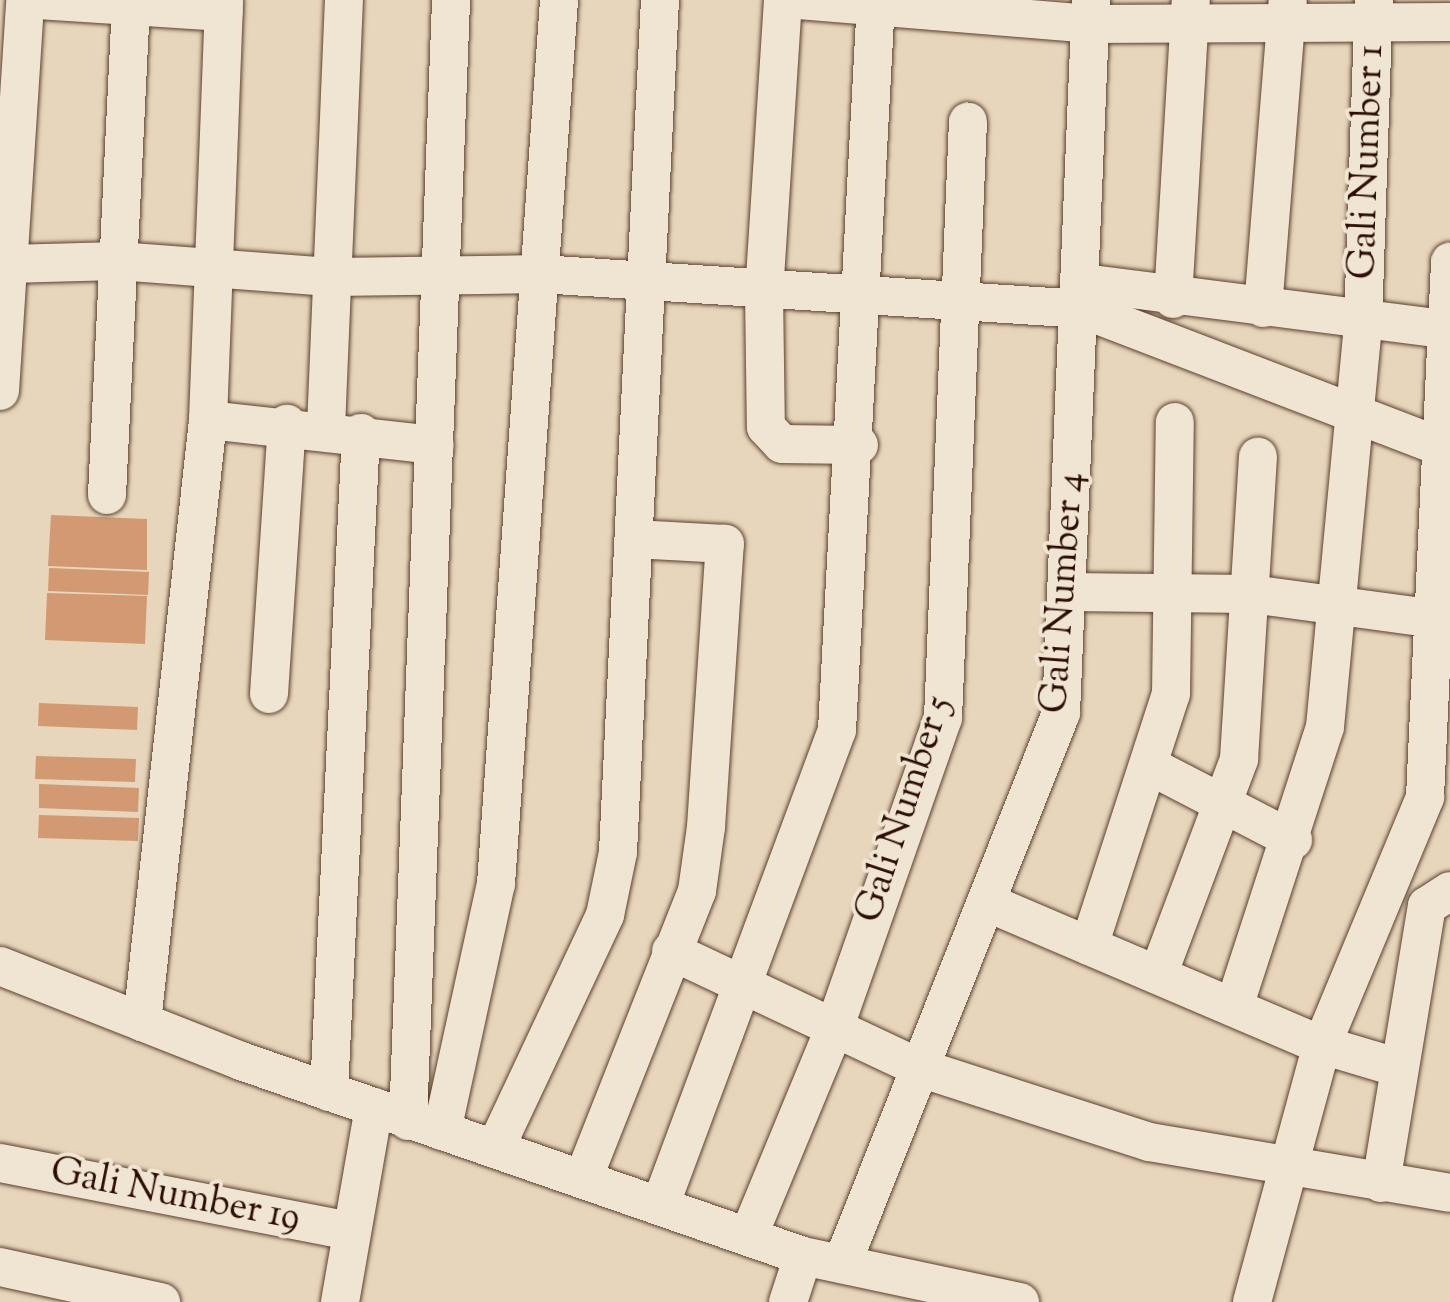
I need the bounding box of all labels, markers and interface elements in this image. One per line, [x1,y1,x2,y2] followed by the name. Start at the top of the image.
[1342,44,1396,280] street label: Gali Number 1
[1034,471,1096,715] street label: Gali Number 4
[848,691,964,929] street label: Gali Number 5
[46,1150,304,1244] street label: Gali Number 19

